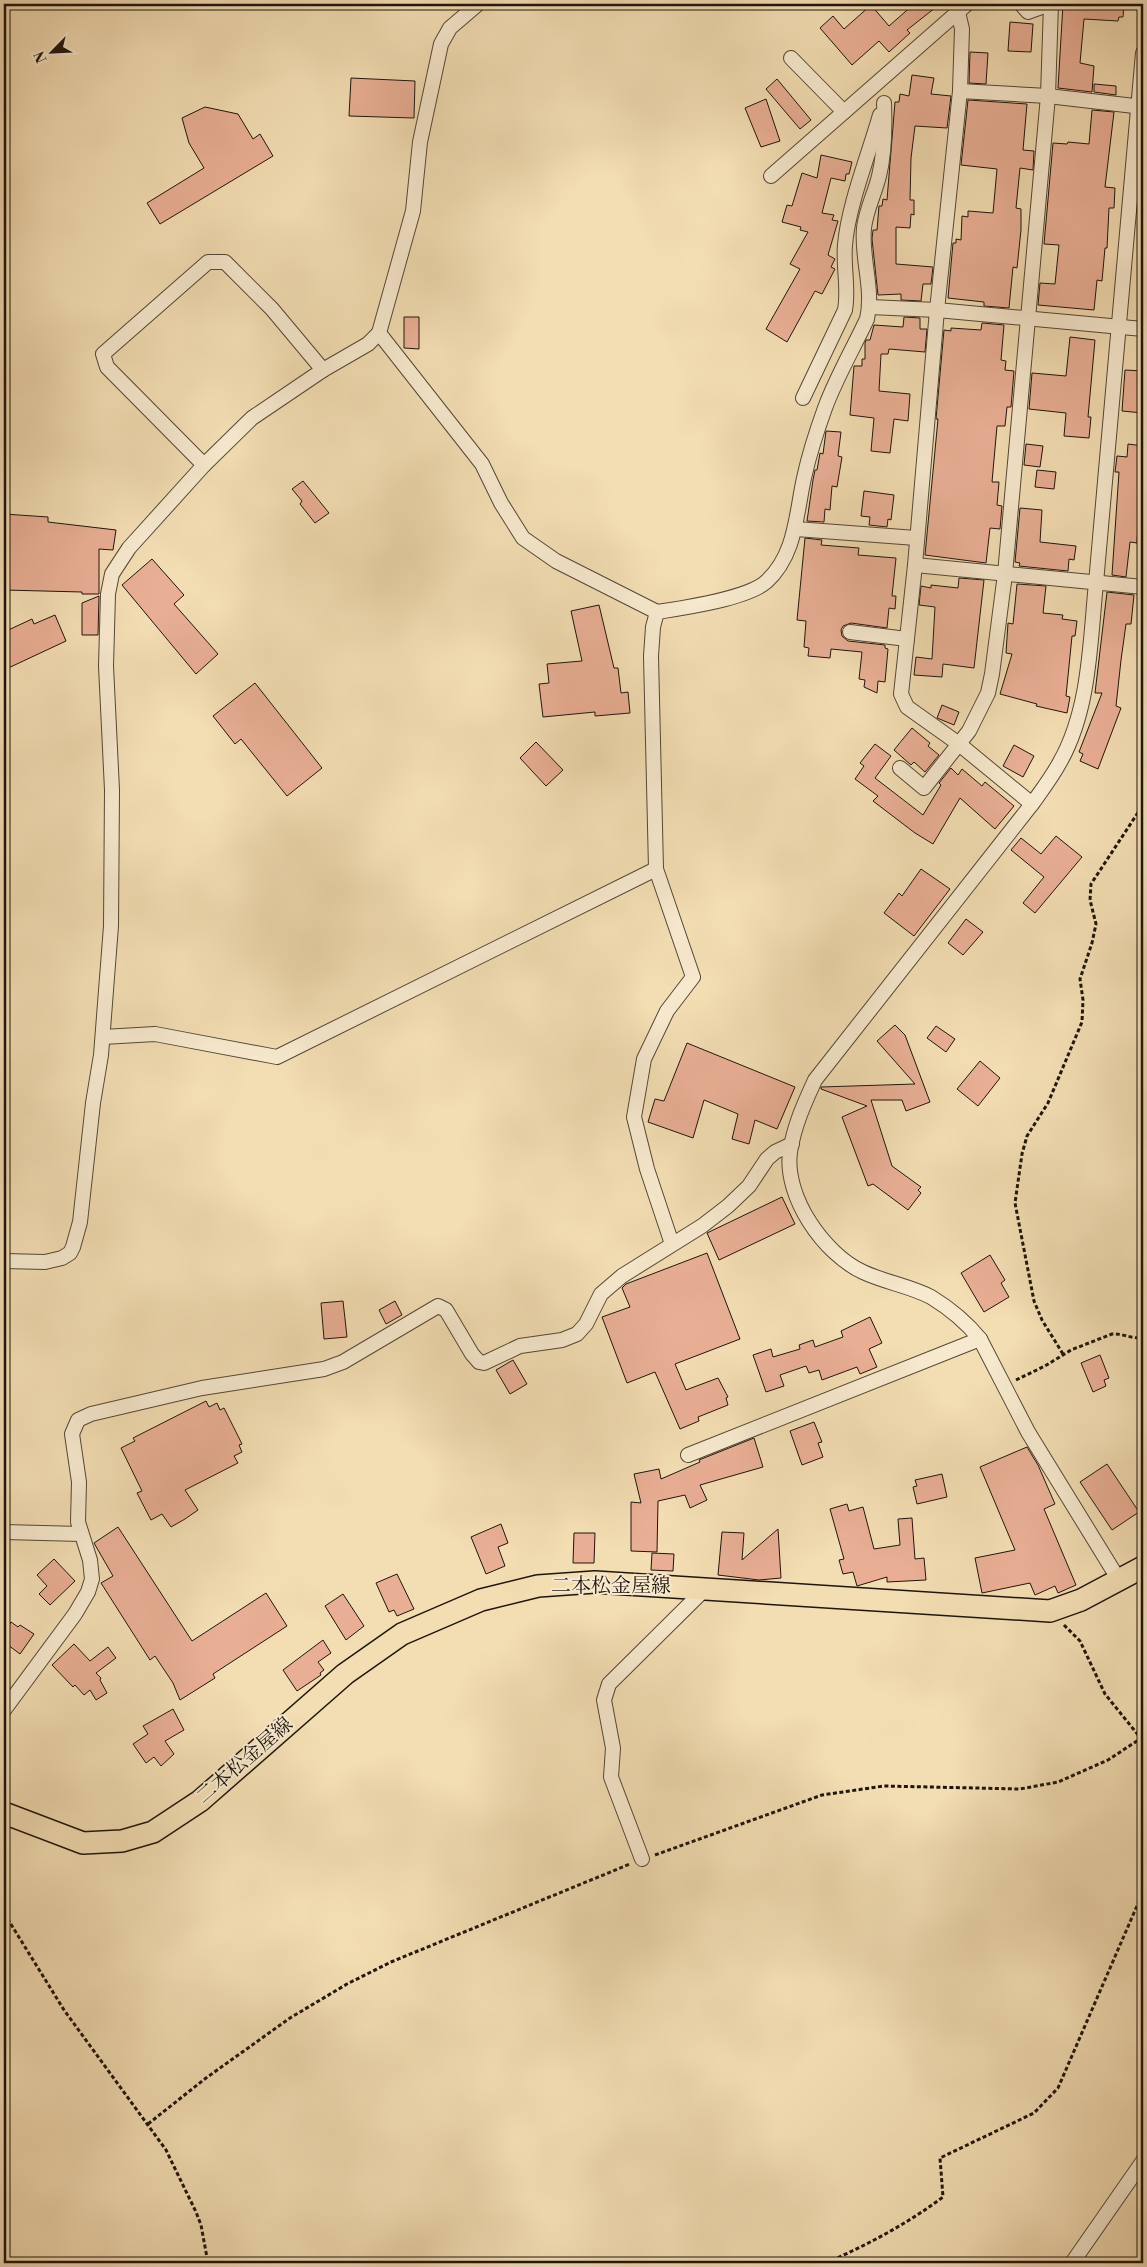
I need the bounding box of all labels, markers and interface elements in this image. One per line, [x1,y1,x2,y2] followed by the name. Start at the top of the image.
[28,28,78,78] north arrow
[31,48,52,66] text: N
[551,1574,671,1599] street label: 二本松金屋線
[192,1712,298,1810] street label: 二本松金屋線

